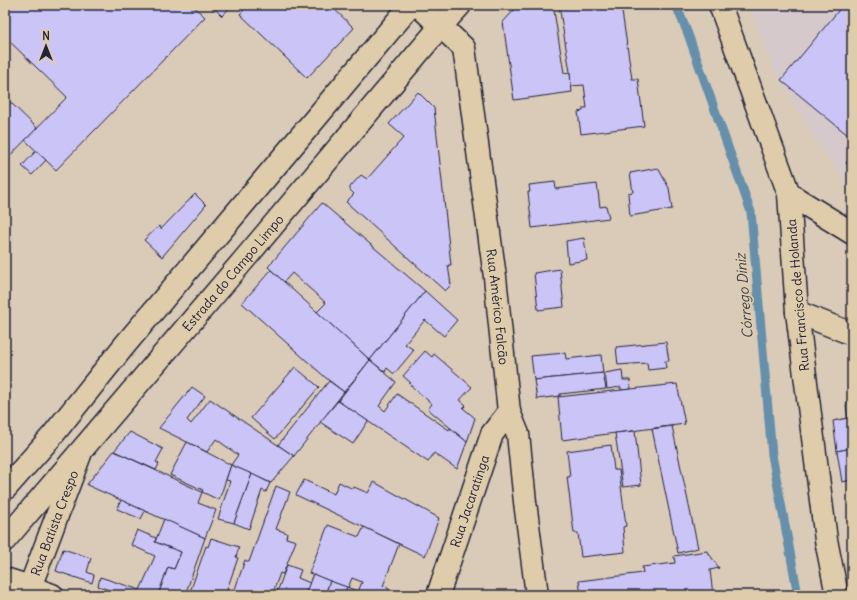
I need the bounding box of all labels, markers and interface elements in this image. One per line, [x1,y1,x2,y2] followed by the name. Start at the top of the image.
[26,26,66,66] north arrow
[42,29,50,43] text: N
[178,211,287,335] street label: Estrada do Campo Limpo
[783,218,813,372] street label: Rua Francisco de Holanda
[483,248,513,366] street label: Rua Américo Falcão
[731,251,757,339] water label: Córrego Diniz
[446,453,493,550] street label: Rua Jacaratinga
[27,468,82,578] street label: Rua Batista Crespo

